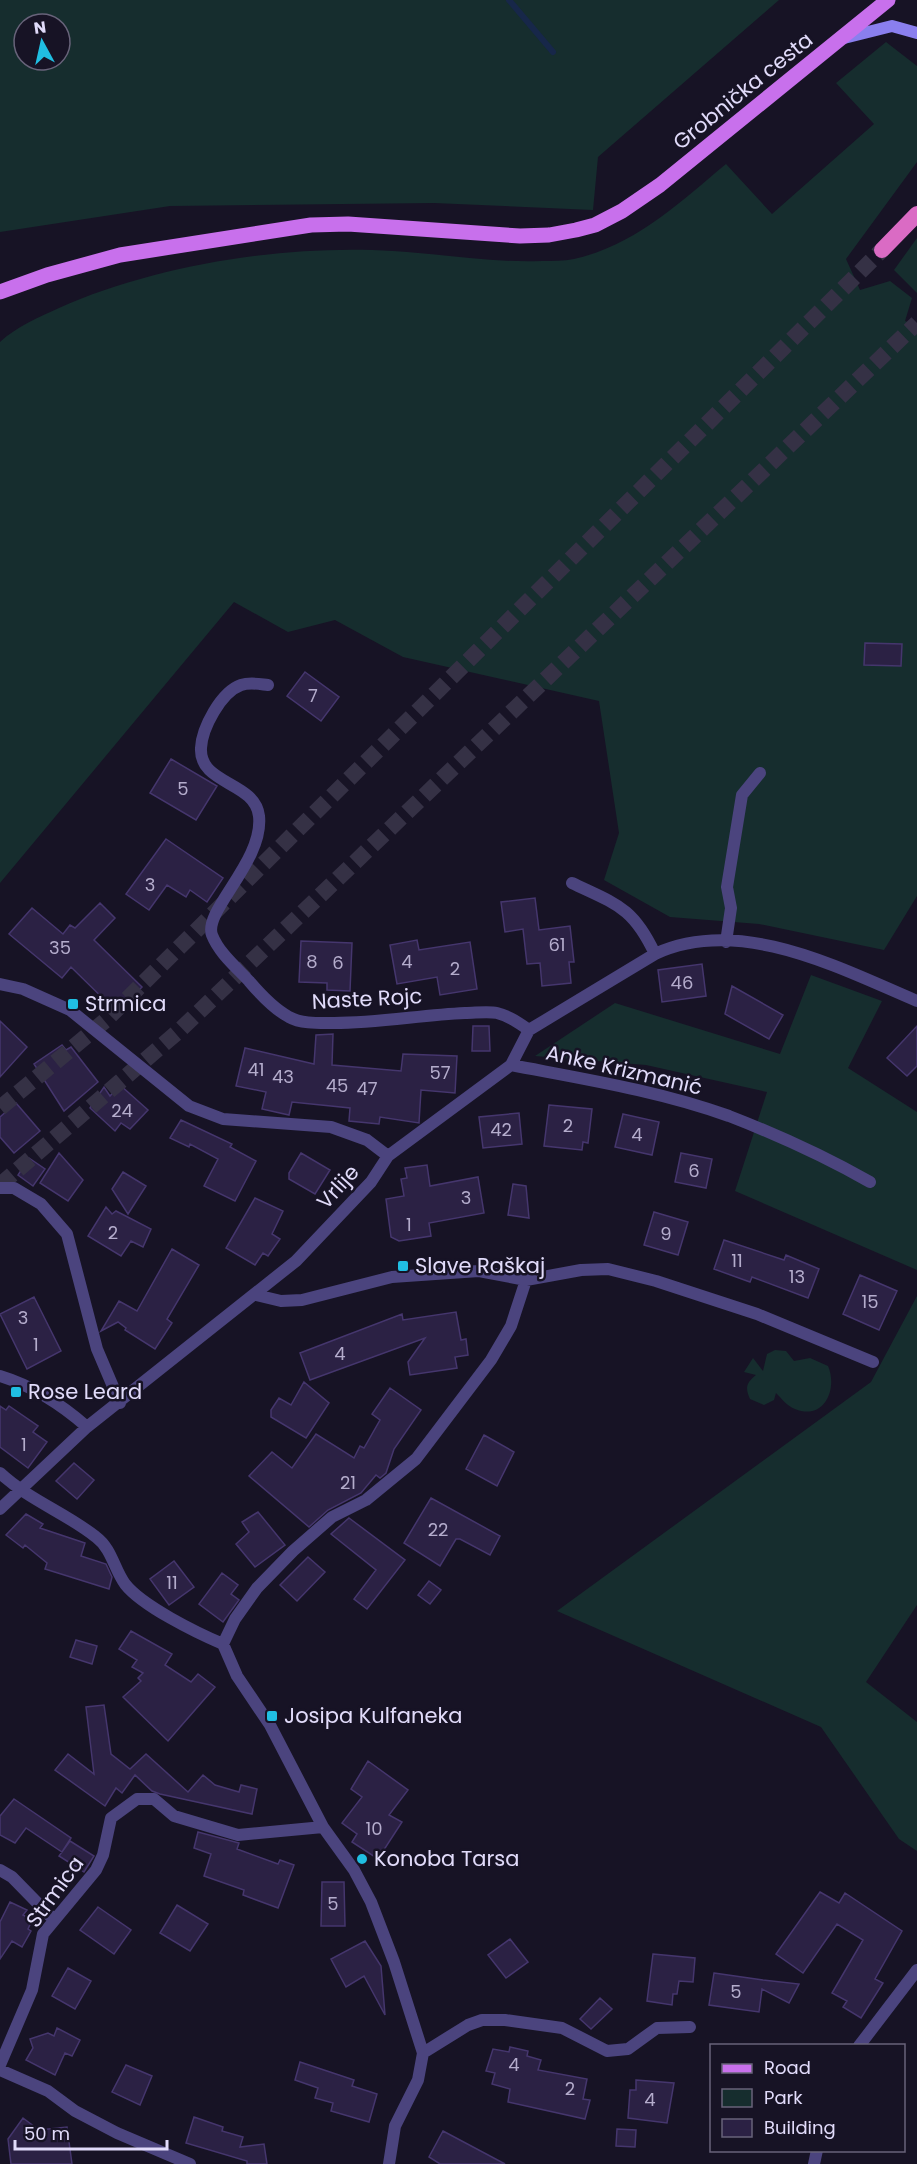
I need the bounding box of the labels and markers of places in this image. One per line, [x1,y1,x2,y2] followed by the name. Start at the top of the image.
[85,989,167,1018] place label: Strmica
[66,997,80,1011] marker: Strmica
[415,1251,545,1280] place label: Slave Raškaj
[396,1259,410,1273] marker: Slave Raškaj
[28,1377,142,1406] place label: Rose Leard
[9,1385,23,1399] marker: Rose Leard
[284,1701,462,1730] place label: Josipa Kulfaneka
[265,1709,279,1723] marker: Josipa Kulfaneka
[374,1844,519,1873] place label: Konoba Tarsa
[355,1852,369,1866] marker: Konoba Tarsa

